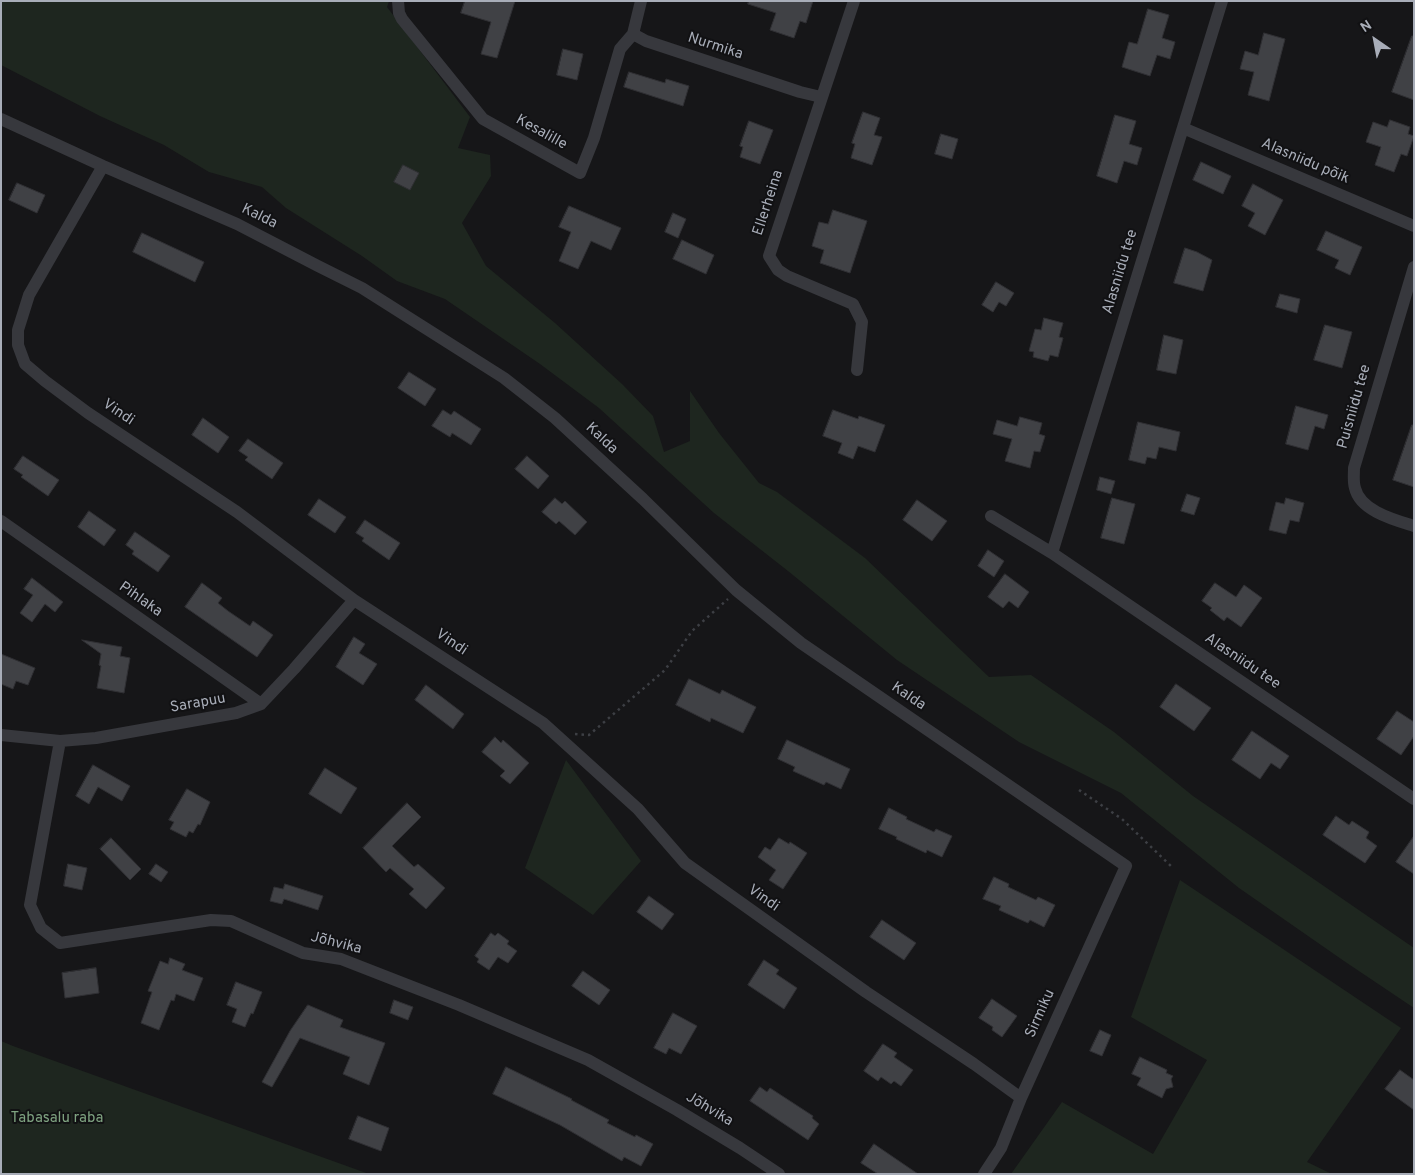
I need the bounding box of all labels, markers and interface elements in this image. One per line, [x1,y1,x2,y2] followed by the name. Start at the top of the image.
[1350,15,1400,65] north arrow
[1358,17,1375,37] text: N
[685,30,745,64] street label: Nurmika
[512,112,570,154] street label: Kesalille
[1258,135,1352,189] street label: Alasniidu põik
[750,168,788,238] street label: Ellerheina
[238,201,280,233] street label: Kalda
[1100,228,1142,316] street label: Alasniidu tee
[1334,363,1376,451] street label: Puisniidu tee
[99,396,137,430] street label: Vindi
[581,420,621,458] street label: Kalda
[115,579,165,621] street label: Pihlaka
[432,626,470,660] street label: Vindi
[1201,630,1283,694] street label: Alasniidu tee
[887,679,929,715] street label: Kalda
[169,690,227,718] street label: Sarapuu
[744,882,782,916] street label: Vindi
[309,929,363,959] street label: Jõhvika
[1022,987,1060,1041] street label: Sirmiku
[682,1089,736,1131] street label: Jõhvika
[11,1110,103,1128] park label: Tabasalu raba

